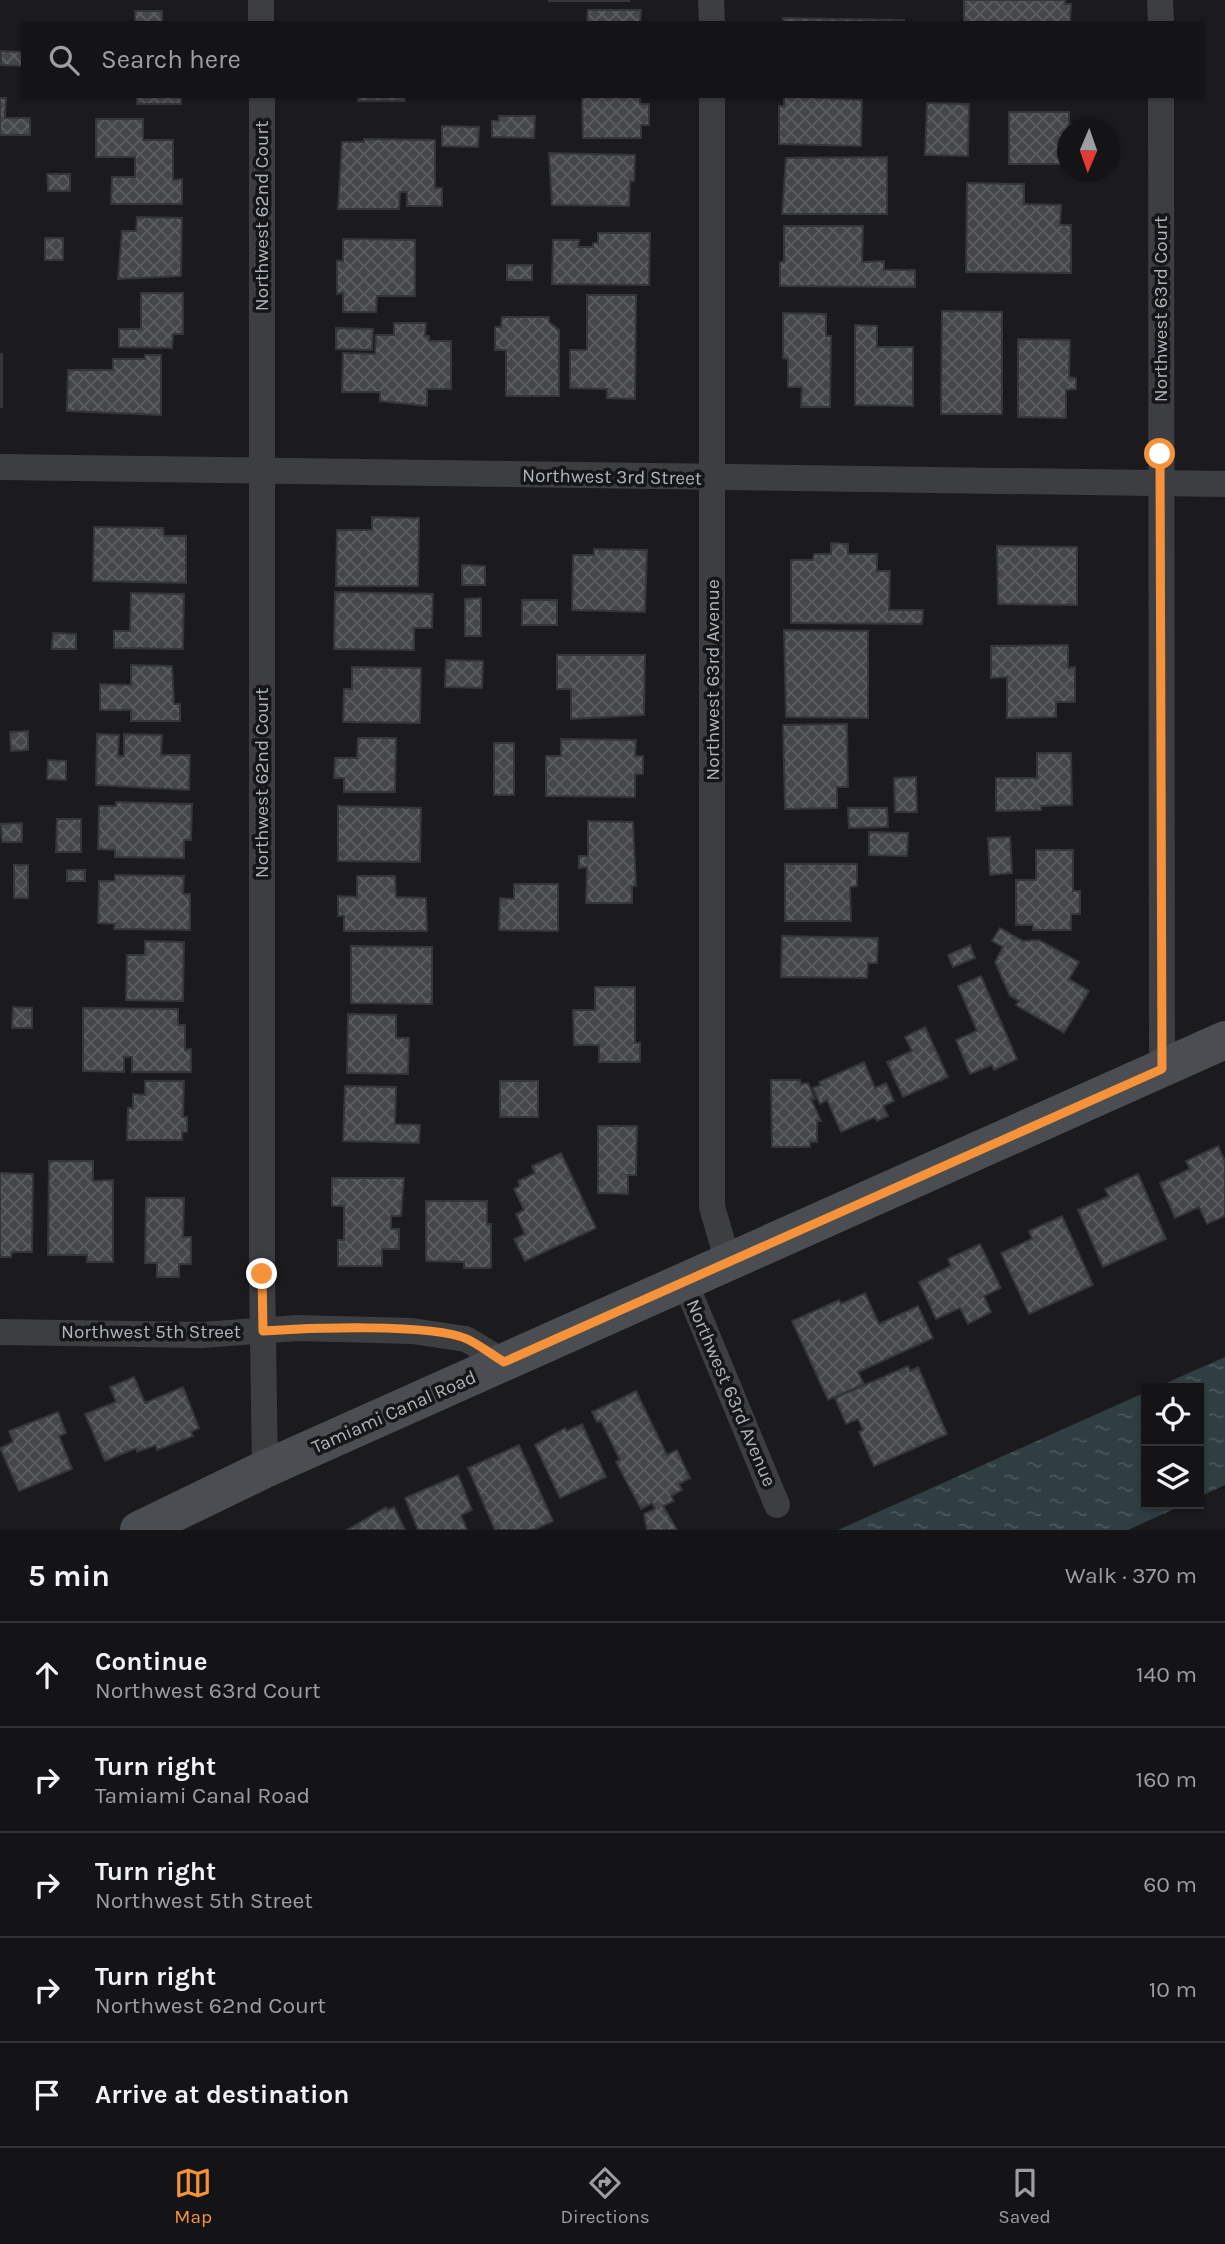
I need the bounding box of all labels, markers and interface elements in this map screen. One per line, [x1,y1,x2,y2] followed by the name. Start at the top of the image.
[21,21,1204,98] search box
[45,41,83,79] icon: search
[101,44,241,75] text: Search here
[1057,119,1120,182] north arrow
[251,121,273,311] street label: Northwest 62nd Court
[1150,216,1172,402] street label: Northwest 63rd Court
[1144,438,1175,469] route start
[522,464,702,490] street label: Northwest 3rd Street
[702,579,724,781] street label: Northwest 63rd Avenue
[251,688,273,878] street label: Northwest 62nd Court
[246,1258,277,1289] route end
[682,1296,780,1490] street label: Northwest 63rd Avenue
[61,1321,241,1343] street label: Northwest 5th Street
[308,1366,480,1458] street label: Tamiami Canal Road
[1141,1383,1204,1509] map controls
[1141,1383,1204,1446] button: locate
[1141,1446,1204,1509] button: layers
[28,1558,110,1594] text: 5 min
[1065,1562,1197,1589] text: Walk · 370 m
[95,1646,207,1677] text: Continue
[28,1656,66,1694] icon: ahead
[1136,1661,1197,1688] text: 140 m
[95,1677,321,1704] text: Northwest 63rd Court
[95,1751,216,1782] text: Turn right
[28,1761,66,1799] icon: right
[1136,1766,1197,1793] text: 160 m
[95,1782,310,1809] text: Tamiami Canal Road
[95,1856,216,1887] text: Turn right
[28,1866,66,1904] icon: right
[1143,1871,1197,1898] text: 60 m
[95,1887,313,1914] text: Northwest 5th Street
[95,1961,216,1992] text: Turn right
[28,1971,66,2009] icon: right
[1149,1976,1197,2003] text: 10 m
[95,1992,326,2019] text: Northwest 62nd Court
[28,2076,66,2114] icon: arrive
[95,2079,349,2110] text: Arrive at destination
[174,2164,212,2228] tab: Map
[561,2164,650,2228] tab: Directions
[998,2164,1051,2228] tab: Saved

